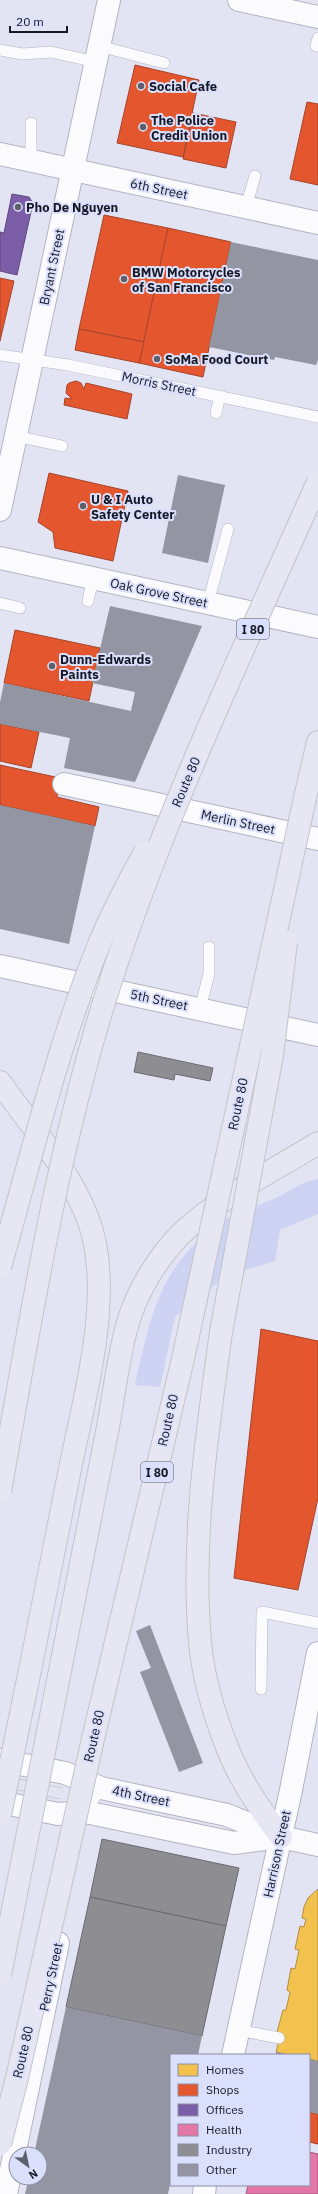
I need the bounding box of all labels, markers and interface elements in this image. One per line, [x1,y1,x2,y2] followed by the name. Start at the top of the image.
[10,8,67,34] scale bar
[16,14,44,29] text: 20 m
[149,78,217,95] place label: Social Cafe
[136,81,146,91] marker: Social Cafe
[151,112,227,144] place label: The Police Credit Union
[138,122,148,132] marker: The Police Credit Union
[129,175,189,203] street label: 6th Street
[26,199,118,216] place label: Pho De Nguyen
[13,202,23,212] marker: Pho De Nguyen
[36,227,68,307] street label: Bryant Street
[132,264,241,296] place label: BMW Motorcycles of San Francisco
[119,274,129,284] marker: BMW Motorcycles of San Francisco
[165,351,268,368] place label: SoMa Food Court
[152,354,162,364] marker: SoMa Food Court
[120,368,198,400] street label: Morris Street
[91,491,174,523] place label: U & I Auto Safety Center
[78,501,88,511] marker: U & I Auto Safety Center
[109,574,209,612] street label: Oak Grove Street
[237,619,269,639] road number: I 80
[60,651,151,683] place label: Dunn-Edwards Paints
[47,661,57,671] marker: Dunn-Edwards Paints
[168,754,204,810] street label: Route 80
[199,806,277,838] street label: Merlin Street
[129,986,189,1014] street label: 5th Street
[224,1076,252,1132] street label: Route 80
[154,1392,182,1448] street label: Route 80
[141,1462,173,1482] road number: I 80
[80,1708,108,1764] street label: Route 80
[111,1782,171,1810] street label: 4th Street
[259,1809,295,1899] street label: Harrison Street
[35,1941,67,2013] street label: Perry Street
[9,2024,37,2080] street label: Route 80
[170,2054,310,2186] legend
[206,2062,244,2077] text: Homes
[206,2082,239,2097] text: Shops
[206,2102,244,2117] text: Offices
[206,2122,242,2137] text: Health
[206,2142,252,2157] text: Industry
[8,2146,48,2186] north arrow
[206,2162,237,2177] text: Other
[26,2166,41,2182] text: N

